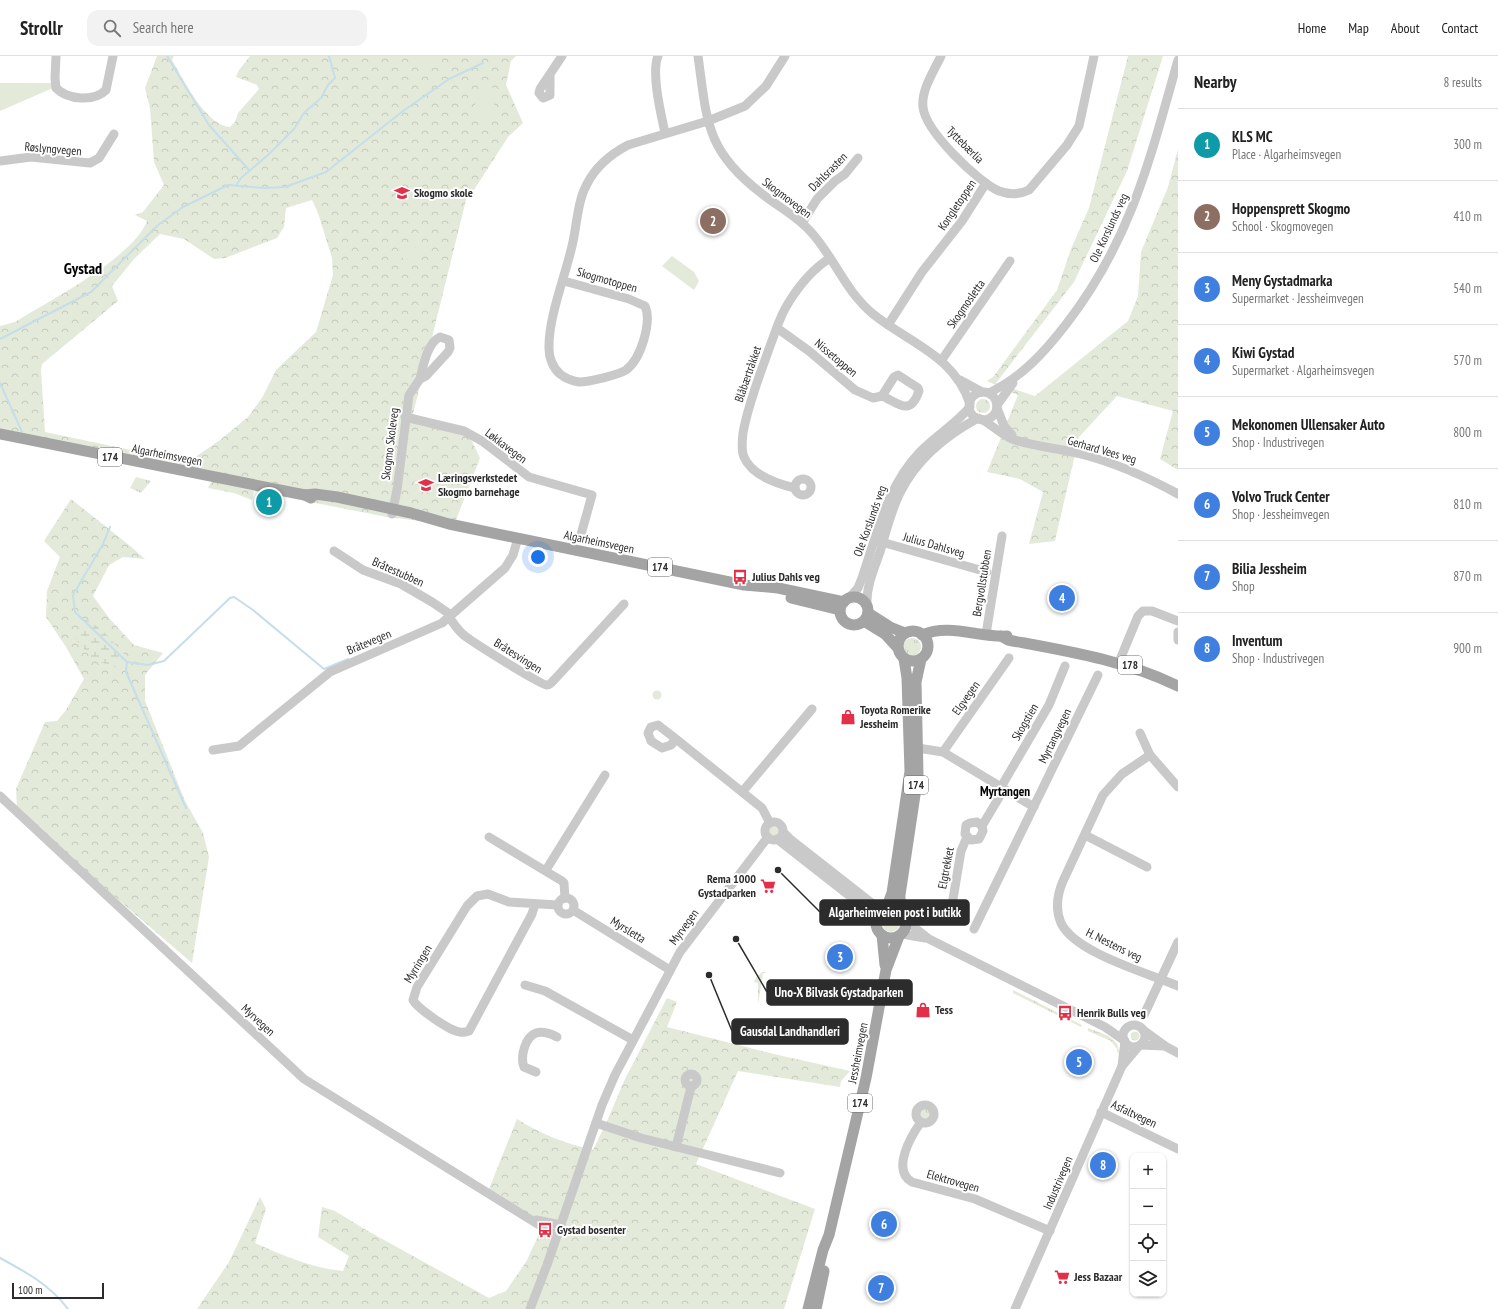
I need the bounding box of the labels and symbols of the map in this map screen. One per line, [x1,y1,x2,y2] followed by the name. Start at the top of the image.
[944,123,987,167] street label: Tyttebærlia
[24,139,82,158] street label: Røslyngvegen
[805,149,850,194] street label: Dahlsrasten
[760,174,815,221] street label: Skogmovegen
[934,177,979,233] street label: Kongletoppen
[393,184,411,202] school or university icon: Skogmo skole
[414,185,473,200] place label: Skogmo skole
[1086,191,1131,265] street label: Ole Korslunds veg
[700,206,726,236] pin: 2
[64,258,102,278] district label: Gystad
[575,264,639,295] street label: Skogmotoppen
[943,276,988,331] street label: Skogmosletta
[812,335,861,380] street label: Nissetoppen
[731,343,764,404] street label: Blåbærtråkket
[378,407,401,481] street label: Skogmo Skoleveg
[482,425,530,466] street label: Løkkavegen
[1066,433,1138,467] street label: Gerhard Vees veg
[131,440,204,469] street label: Algarheimsvegen
[98,448,122,466] road number: 174
[438,470,520,499] place label: Læringsverkstedet Skogmo barnehage
[417,476,435,494] school or university icon: Læringsverkstedet Skogmo barnehage
[850,483,889,558] street label: Ole Korslunds veg
[256,487,282,517] pin: 1
[563,527,636,556] street label: Algarheimsvegen
[901,528,967,560] street label: Julius Dahlsveg
[528,547,548,567] your location
[969,548,994,618] street label: Bergvollstubben
[370,553,426,590] street label: Bråtestubben
[648,558,672,576] road number: 174
[731,568,749,586] bus stop icon: Julius Dahls veg
[751,569,820,584] place label: Julius Dahls veg
[1049,583,1075,613] pin: 4
[344,626,393,658] street label: Bråtevegen
[491,635,545,676] street label: Bråtesvingen
[1118,656,1142,674] road number: 178
[949,678,983,718] street label: Elgvegen
[1008,701,1041,743] street label: Skogstien
[859,702,931,731] place label: Toyota Romerike Jessheim
[1035,706,1074,766] street label: Myrtangvegen
[839,708,857,726] shop icon: Toyota Romerike Jessheim
[904,776,928,794] road number: 174
[980,783,1030,800] district label: Myrtangen
[934,845,957,890] street label: Elgtrekket
[698,871,756,900] place label: Rema 1000 Gystadparken
[759,877,777,895] supermarket icon: Rema 1000 Gystadparken
[820,900,969,925] callout: Algarheimveien post i butikk
[828,904,962,921] text: Algarheimveien post i butikk
[666,906,702,947] street label: Myrvegen
[608,913,649,946] street label: Myrsletta
[1084,925,1145,965] street label: H. Nestens veg
[400,942,435,986] street label: Myrringen
[827,942,853,972] pin: 3
[767,980,912,1005] callout: Uno-X Bilvask Gystadparken
[775,984,904,1001] text: Uno-X Bilvask Gystadparken
[238,1000,278,1039] street label: Myrvegen
[914,1001,932,1019] shop icon: Tess
[935,1002,953,1017] place label: Tess
[1056,1004,1074,1022] bus stop icon: Henrik Bulls veg
[1077,1005,1146,1020] place label: Henrik Bulls veg
[732,1019,848,1044] callout: Gausdal Landhandleri
[844,1021,871,1086] street label: Jessheimvegen
[740,1023,840,1040] text: Gausdal Landhandleri
[1066,1047,1092,1077] pin: 5
[848,1094,872,1112] road number: 174
[1109,1096,1159,1131] street label: Asfaltvegen
[1090,1150,1116,1180] pin: 8
[1040,1154,1076,1212] street label: Industrivegen
[925,1166,981,1195] street label: Elektrovegen
[871,1209,897,1239] pin: 6
[536,1221,554,1239] bus stop icon: Gystad bosenter
[557,1222,626,1237] place label: Gystad bosenter
[1053,1268,1071,1286] supermarket icon: Jess Bazaar
[1073,1269,1123,1284] place label: Jess Bazaar
[868,1273,894,1303] pin: 7
[12,1281,104,1300] scale bar

